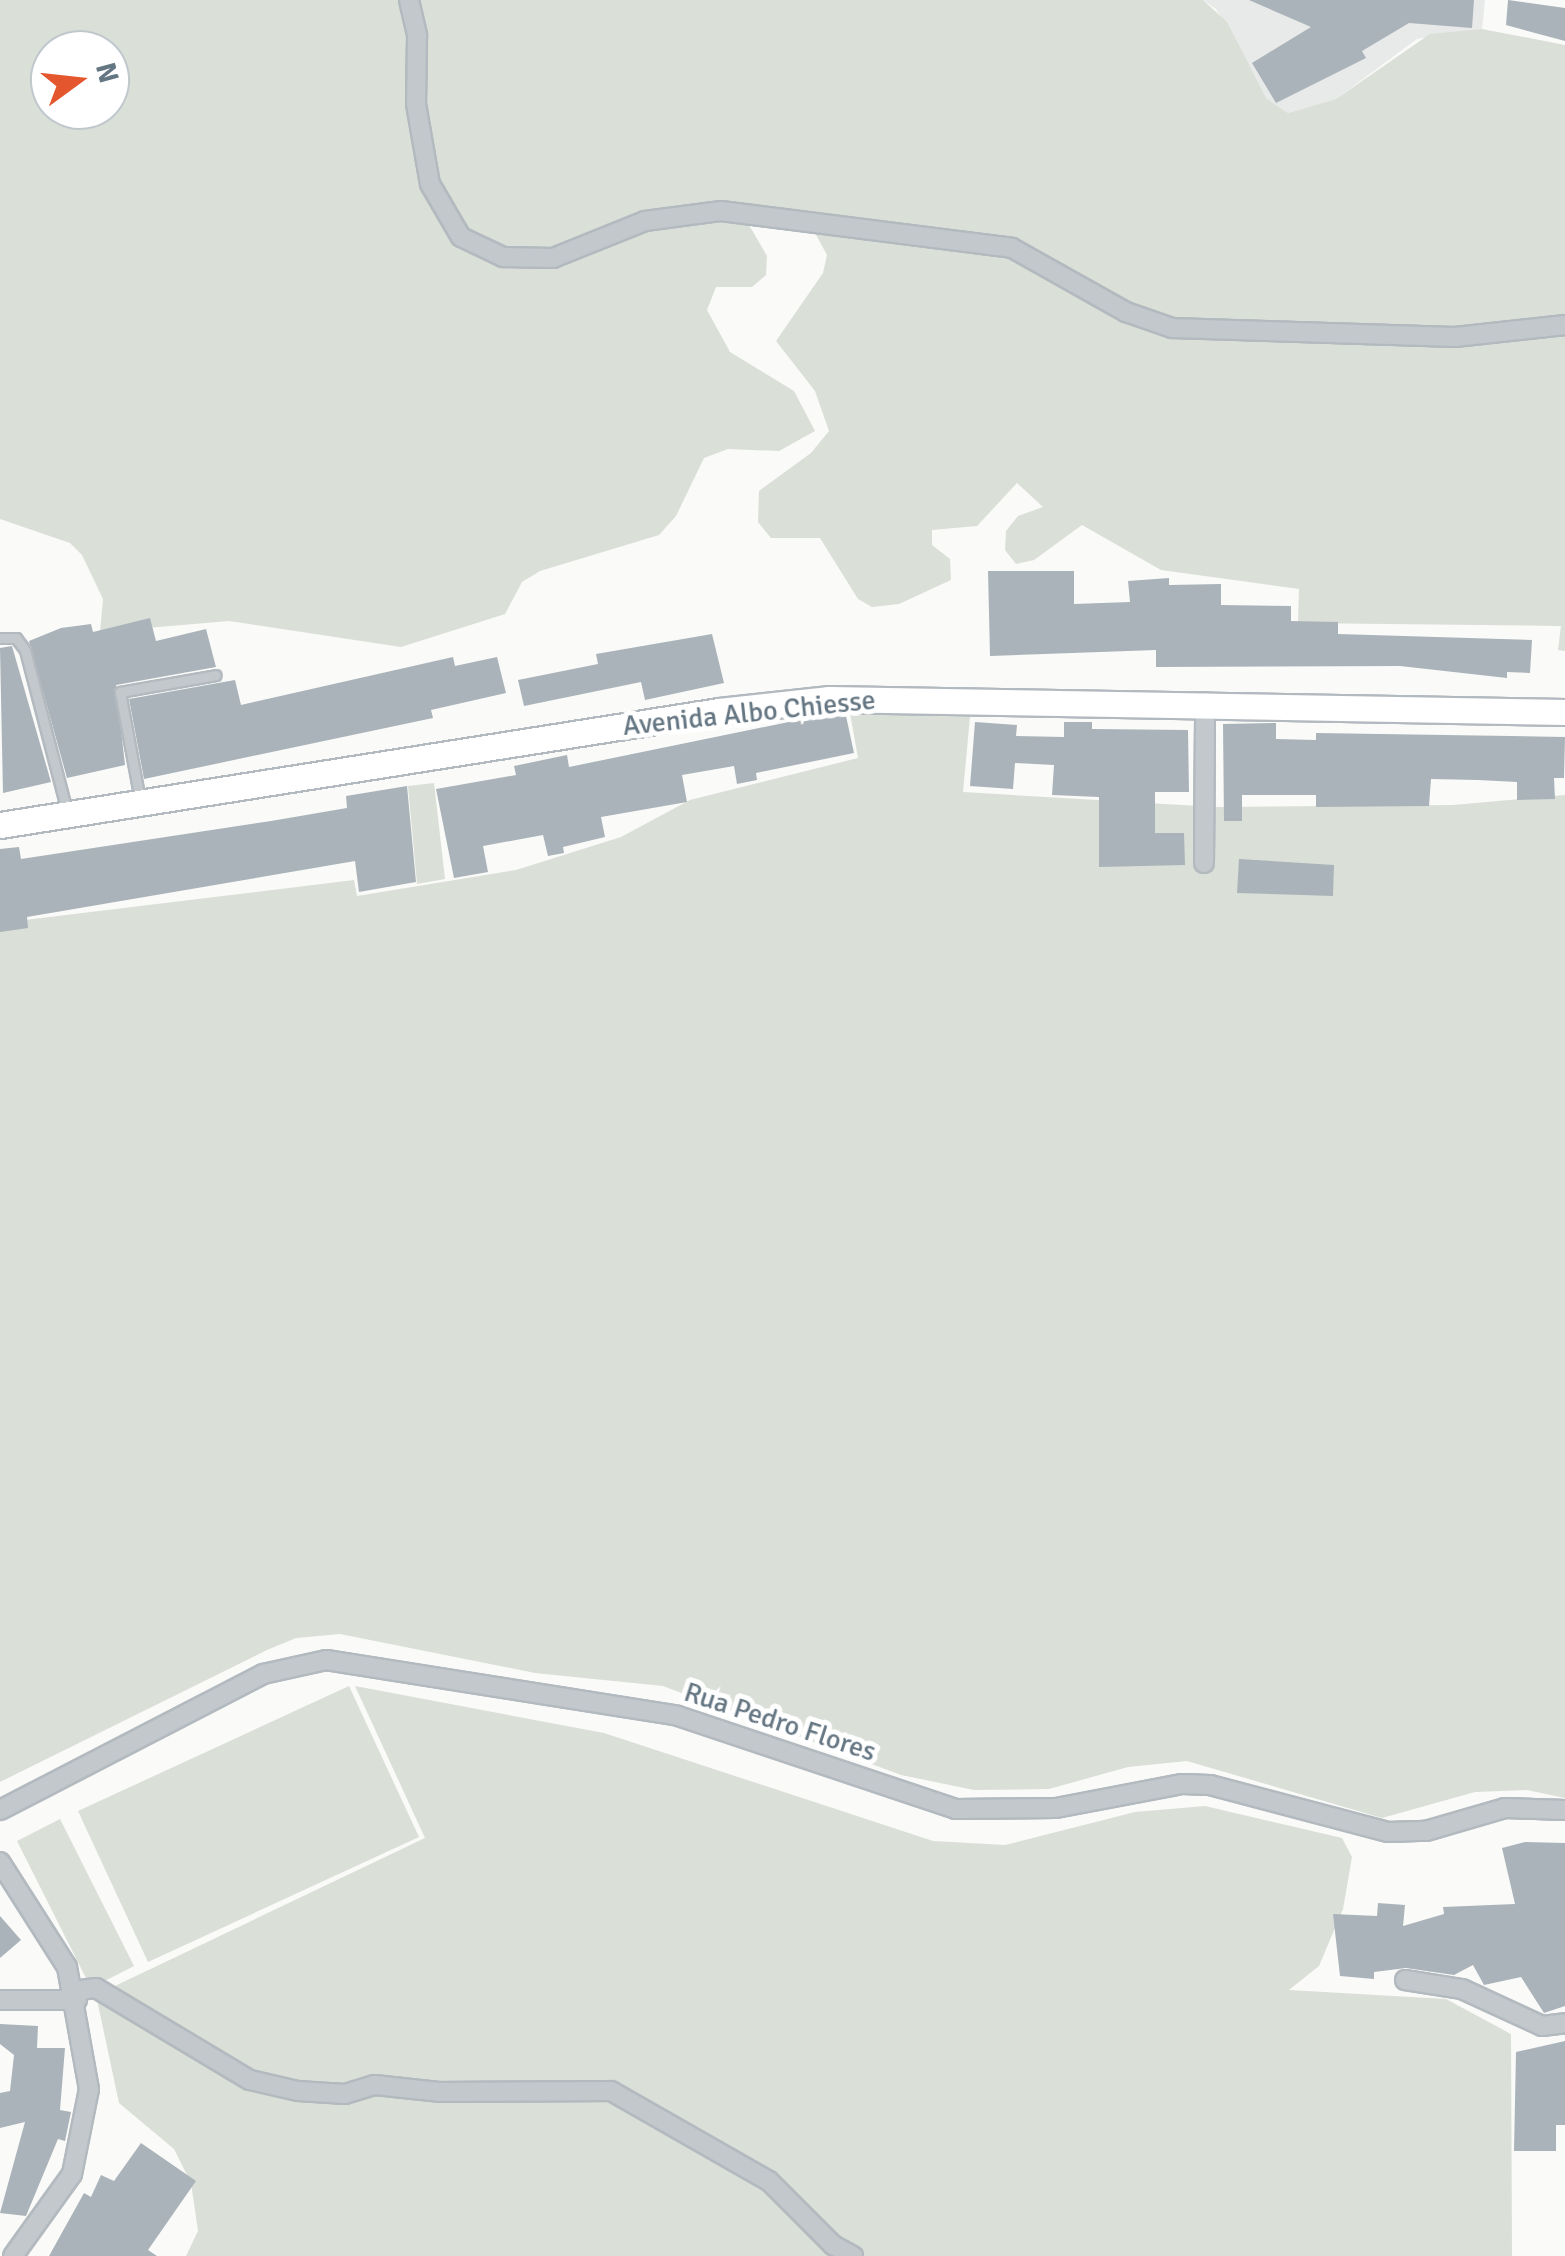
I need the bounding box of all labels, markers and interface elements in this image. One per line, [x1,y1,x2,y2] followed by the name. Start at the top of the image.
[30,30,130,130] north arrow
[88,59,126,87] text: N
[621,683,877,743] street label: Avenida Albo Chiesse
[680,1675,880,1769] street label: Rua Pedro Flores

